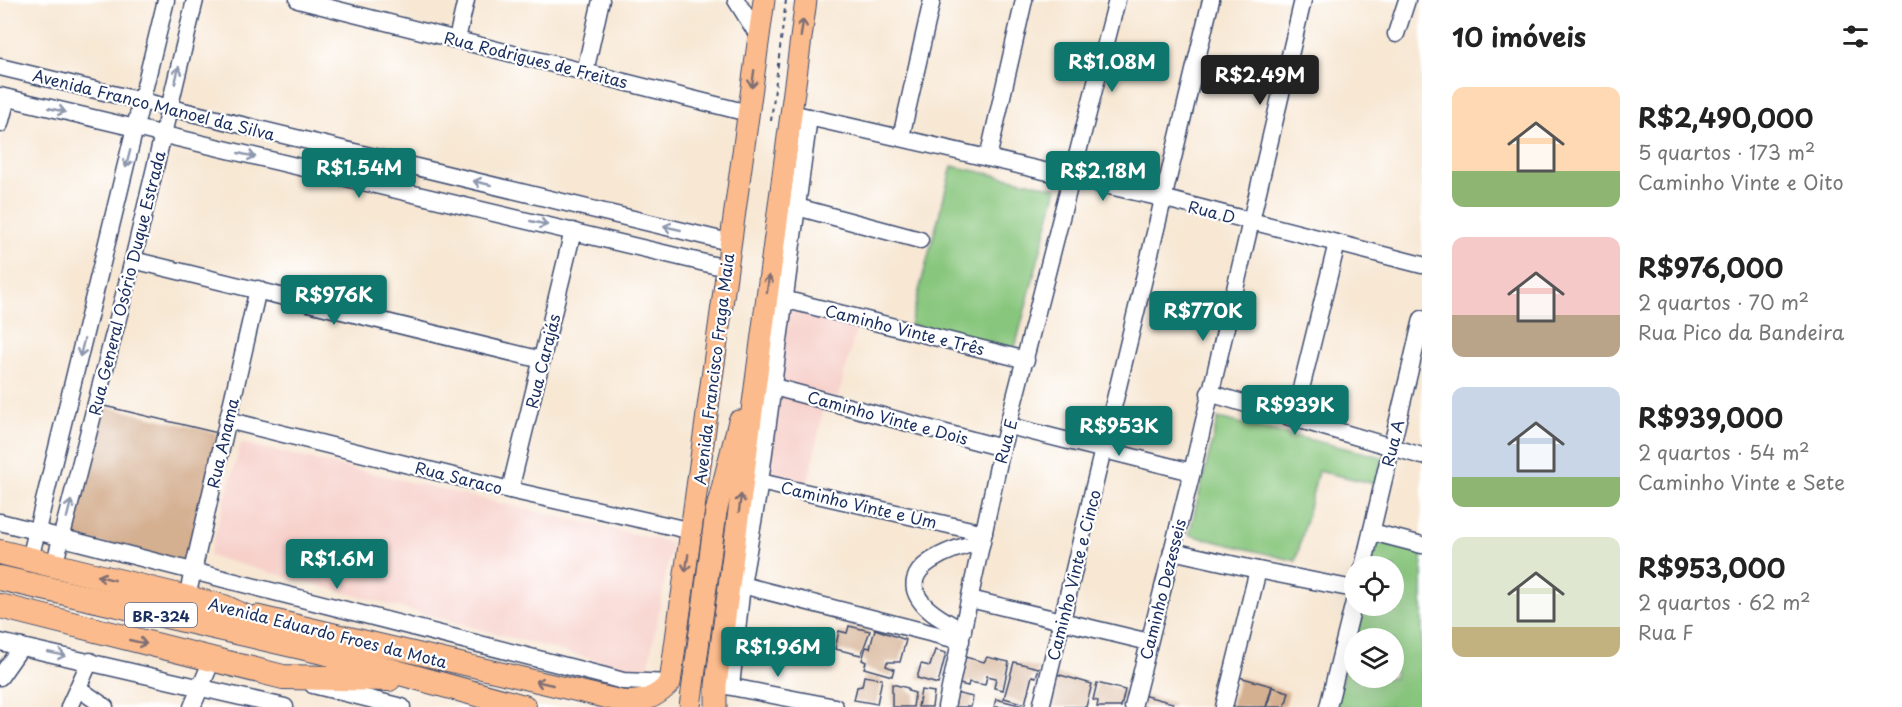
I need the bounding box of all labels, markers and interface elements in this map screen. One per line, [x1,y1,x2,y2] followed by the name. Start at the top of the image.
[1452,17,1586,56] text: 10 imóveis
[797,19,808,39] one-way arrow
[1839,20,1872,53] icon: filters
[442,25,630,93] street label: Rua Rodrigues de Freitas
[1057,42,1167,93] pin: R$1.08M
[1068,46,1156,76] text: R$1.08M
[1205,55,1315,106] pin: R$2.49M
[1215,59,1305,89] text: R$2.49M
[30,62,278,146] street label: Avenida Franco Manoel da Silva
[171,66,183,85] one-way arrow
[747,68,758,88] one-way arrow
[1638,98,1814,137] text: R$2,490,000
[47,104,66,116] one-way arrow
[1500,111,1572,183] icon: home
[1638,137,1815,167] text: 5 quartos · 173 m²
[81,148,171,418] street label: Rua General Osório Duque Estrada
[304,148,414,199] pin: R$1.54M
[122,149,134,168] one-way arrow
[237,149,256,161] one-way arrow
[1048,151,1158,202] pin: R$2.18M
[316,152,402,182] text: R$1.54M
[1060,155,1146,185] text: R$2.18M
[1638,167,1844,197] text: Caminho Vinte e Oito
[473,177,493,188] one-way arrow
[1186,194,1238,228] street label: Rua D
[529,218,548,230] one-way arrow
[663,222,682,234] one-way arrow
[1638,248,1783,287] text: R$976,000
[687,251,739,486] street label: Avenida Francisco Fraga Maia
[1500,261,1572,333] icon: home
[285,275,383,326] pin: R$976K
[763,275,774,294] one-way arrow
[295,279,373,309] text: R$976K
[1638,287,1809,317] text: 2 quartos · 70 m²
[1154,291,1252,342] pin: R$770K
[1163,295,1243,325] text: R$770K
[823,298,987,360] street label: Caminho Vinte e Três
[519,311,565,411] street label: Rua Carajás
[1638,317,1844,347] text: Rua Pico da Bandeira
[75,339,87,358] one-way arrow
[805,384,971,450] street label: Caminho Vinte e Dois
[1246,385,1344,436] pin: R$939K
[1256,389,1334,419] text: R$939K
[200,396,244,490] street label: Rua Anama
[1638,398,1783,437] text: R$939,000
[1070,406,1168,457] pin: R$953K
[1079,410,1159,440] text: R$953K
[1500,411,1572,483] icon: home
[988,416,1022,466] street label: Rua E
[1375,417,1409,469] street label: Rua A
[1638,437,1810,467] text: 2 quartos · 54 m²
[413,455,505,499] street label: Rua Saraco
[1638,467,1845,497] text: Caminho Vinte e Sete
[779,474,939,534] street label: Caminho Vinte e Um
[1040,487,1106,663] street label: Caminho Vinte e Cinco
[734,494,745,513] one-way arrow
[63,500,75,519] one-way arrow
[1133,516,1191,662] street label: Caminho Dezesseis
[288,539,386,590] pin: R$1.6M
[300,543,374,573] text: R$1.6M
[1638,548,1785,587] text: R$953,000
[682,553,693,573] one-way arrow
[1344,556,1404,688] map controls
[1344,556,1404,616] button: locate
[1500,561,1572,633] icon: home
[97,572,116,584] one-way arrow
[1638,587,1811,617] text: 2 quartos · 62 m²
[206,591,450,673] street label: Avenida Eduardo Froes da Mota
[125,603,197,627] road number: BR-324
[1638,617,1694,647] text: Rua F
[723,627,833,678] pin: R$1.96M
[1344,628,1404,688] button: layers
[735,631,821,661] text: R$1.96M
[128,637,147,649] one-way arrow
[47,649,66,661] one-way arrow
[534,677,554,688] one-way arrow

